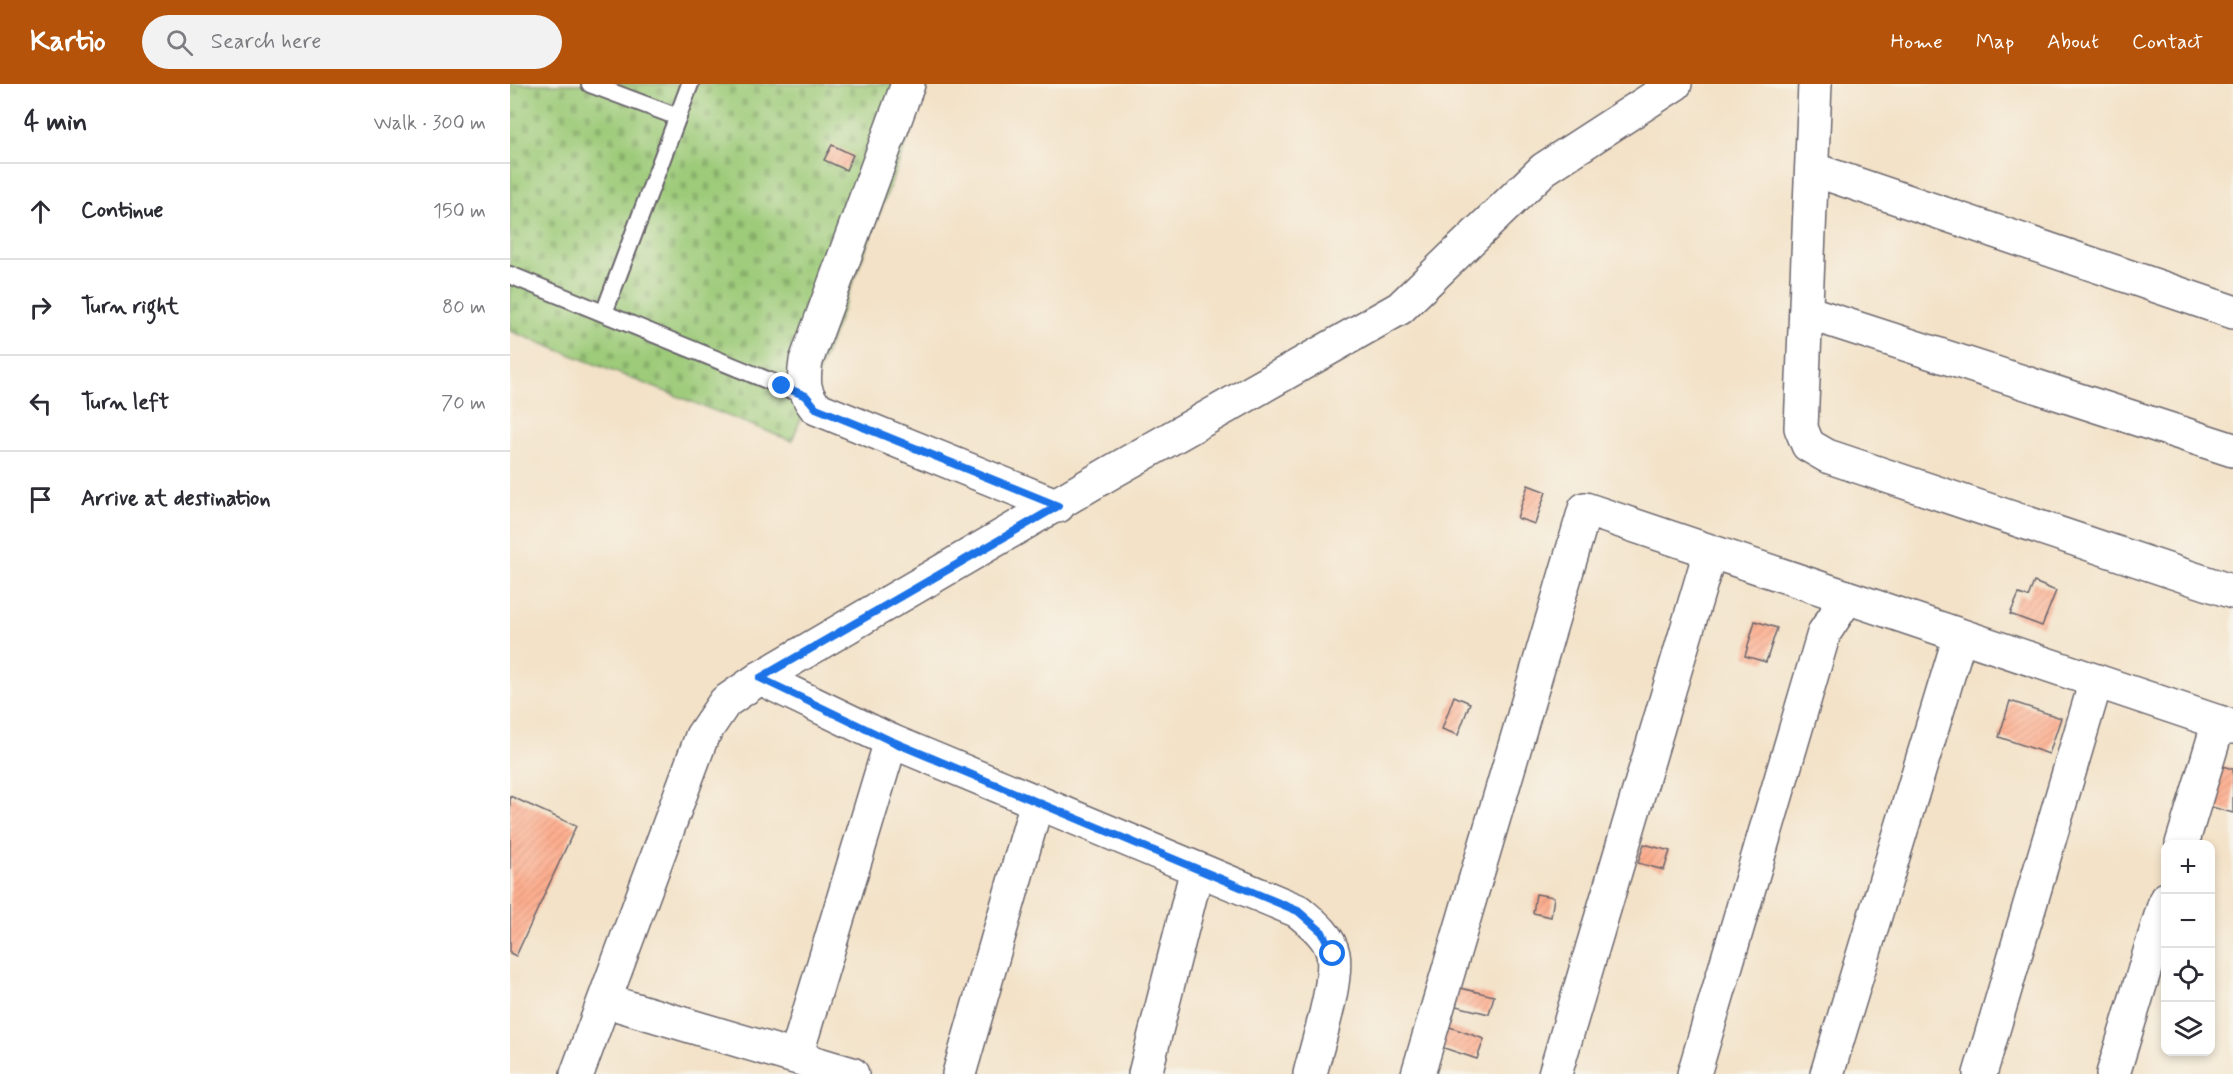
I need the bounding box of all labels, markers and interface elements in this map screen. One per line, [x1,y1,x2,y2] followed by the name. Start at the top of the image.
[142,15,562,69] search box
[30,24,106,61] text: Kartio
[163,26,196,59] icon: search
[211,28,322,56] text: Search here
[1891,28,1943,56] text: Home
[1976,28,2014,56] text: Map
[2047,28,2099,56] text: About
[2132,28,2203,56] text: Contact
[24,106,87,140] text: 4 min
[374,110,486,137] text: Walk · 300 m
[24,195,57,228] icon: ahead
[81,197,163,225] text: Continue
[433,198,486,225] text: 150 m
[24,291,57,324] icon: right
[81,293,179,321] text: Turn right
[442,294,486,321] text: 80 m
[768,372,794,398] route end
[24,387,57,420] icon: left
[81,389,169,417] text: Turn left
[441,390,486,417] text: 70 m
[24,483,57,516] icon: arrive
[81,485,271,513] text: Arrive at destination
[2161,840,2215,1056] map controls
[2161,840,2215,894] button: +
[2161,894,2215,948] button: −
[1319,940,1345,966] route start
[2161,948,2215,1002] button: locate
[2161,1002,2215,1056] button: layers

